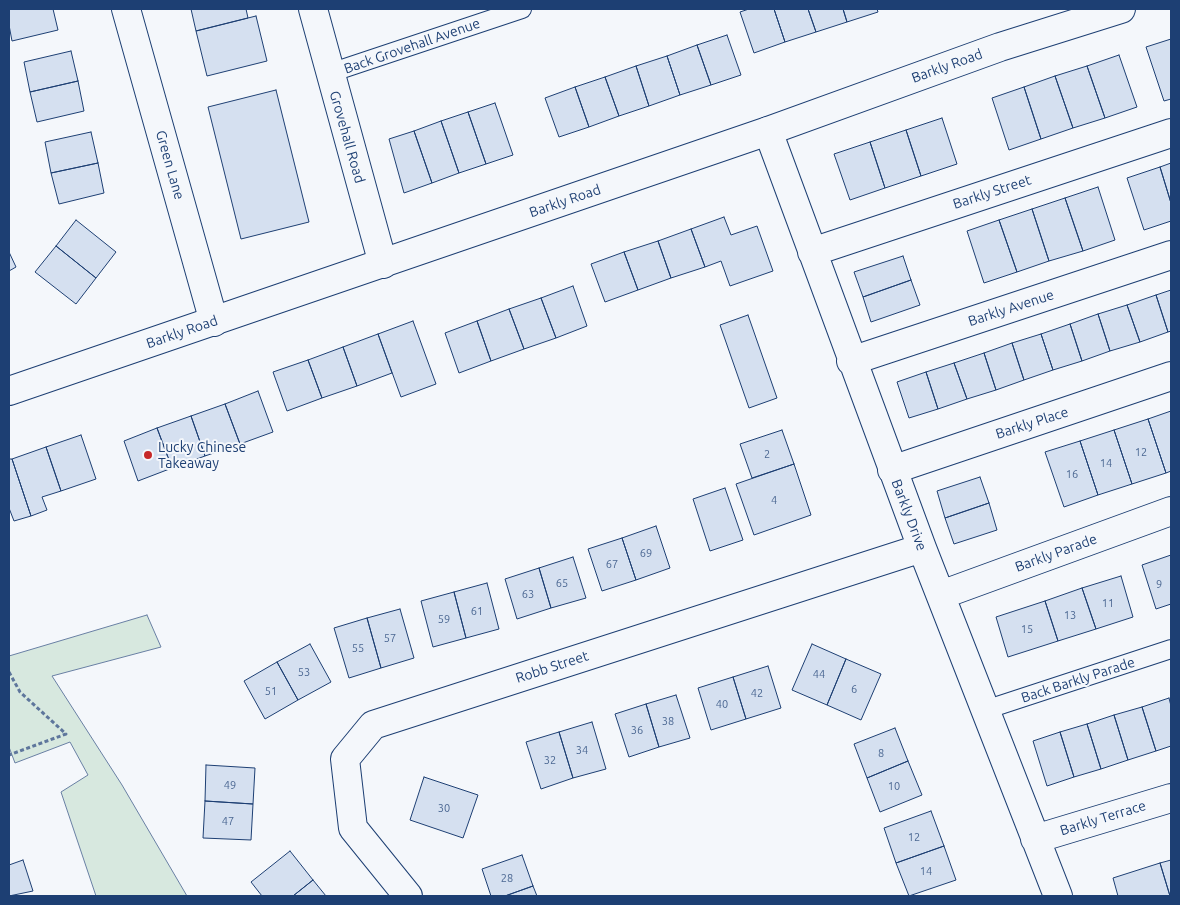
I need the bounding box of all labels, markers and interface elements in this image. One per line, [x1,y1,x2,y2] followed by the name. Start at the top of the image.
[342,15,482,77] street label: Back Grovehall Avenue
[909,45,985,87] street label: Barkly Road
[326,89,368,185] street label: Grovehall Road
[152,128,188,202] street label: Green Lane
[951,171,1033,213] street label: Barkly Street
[527,181,603,221] street label: Barkly Road
[966,286,1056,330] street label: Barkly Avenue
[144,312,220,352] street label: Barkly Road
[993,403,1071,443] street label: Barkly Place
[158,439,246,472] place label: Lucky Chinese Takeaway
[1135,445,1147,459] house number: 12
[764,447,770,461] house number: 2
[142,449,154,461] marker: Lucky Chinese Takeaway
[1100,456,1112,470] house number: 14
[1066,467,1078,481] house number: 16
[888,477,930,553] street label: Barkly Drive
[771,493,777,507] house number: 4
[1013,530,1099,576] street label: Barkly Parade
[640,546,652,560] house number: 69
[606,557,618,571] house number: 67
[556,576,568,590] house number: 65
[1156,577,1162,591] house number: 9
[522,587,534,601] house number: 63
[1102,596,1114,610] house number: 11
[471,604,483,618] house number: 61
[1064,608,1076,622] house number: 13
[438,612,450,626] house number: 59
[1021,622,1033,636] house number: 15
[384,631,396,645] house number: 57
[352,641,364,655] house number: 55
[513,647,591,687] street label: Robb Street
[1019,654,1137,706] street label: Back Barkly Parade
[298,665,310,679] house number: 53
[813,667,825,681] house number: 44
[851,682,857,696] house number: 6
[265,684,277,698] house number: 51
[751,686,763,700] house number: 42
[716,697,728,711] house number: 40
[662,714,674,728] house number: 38
[631,723,643,737] house number: 36
[576,743,588,757] house number: 34
[878,746,884,760] house number: 8
[544,753,556,767] house number: 32
[224,778,236,792] house number: 49
[888,779,900,793] house number: 10
[1058,797,1148,839] street label: Barkly Terrace
[438,801,450,815] house number: 30
[222,814,234,828] house number: 47
[908,830,920,844] house number: 12
[920,864,932,878] house number: 14
[501,871,513,885] house number: 28

